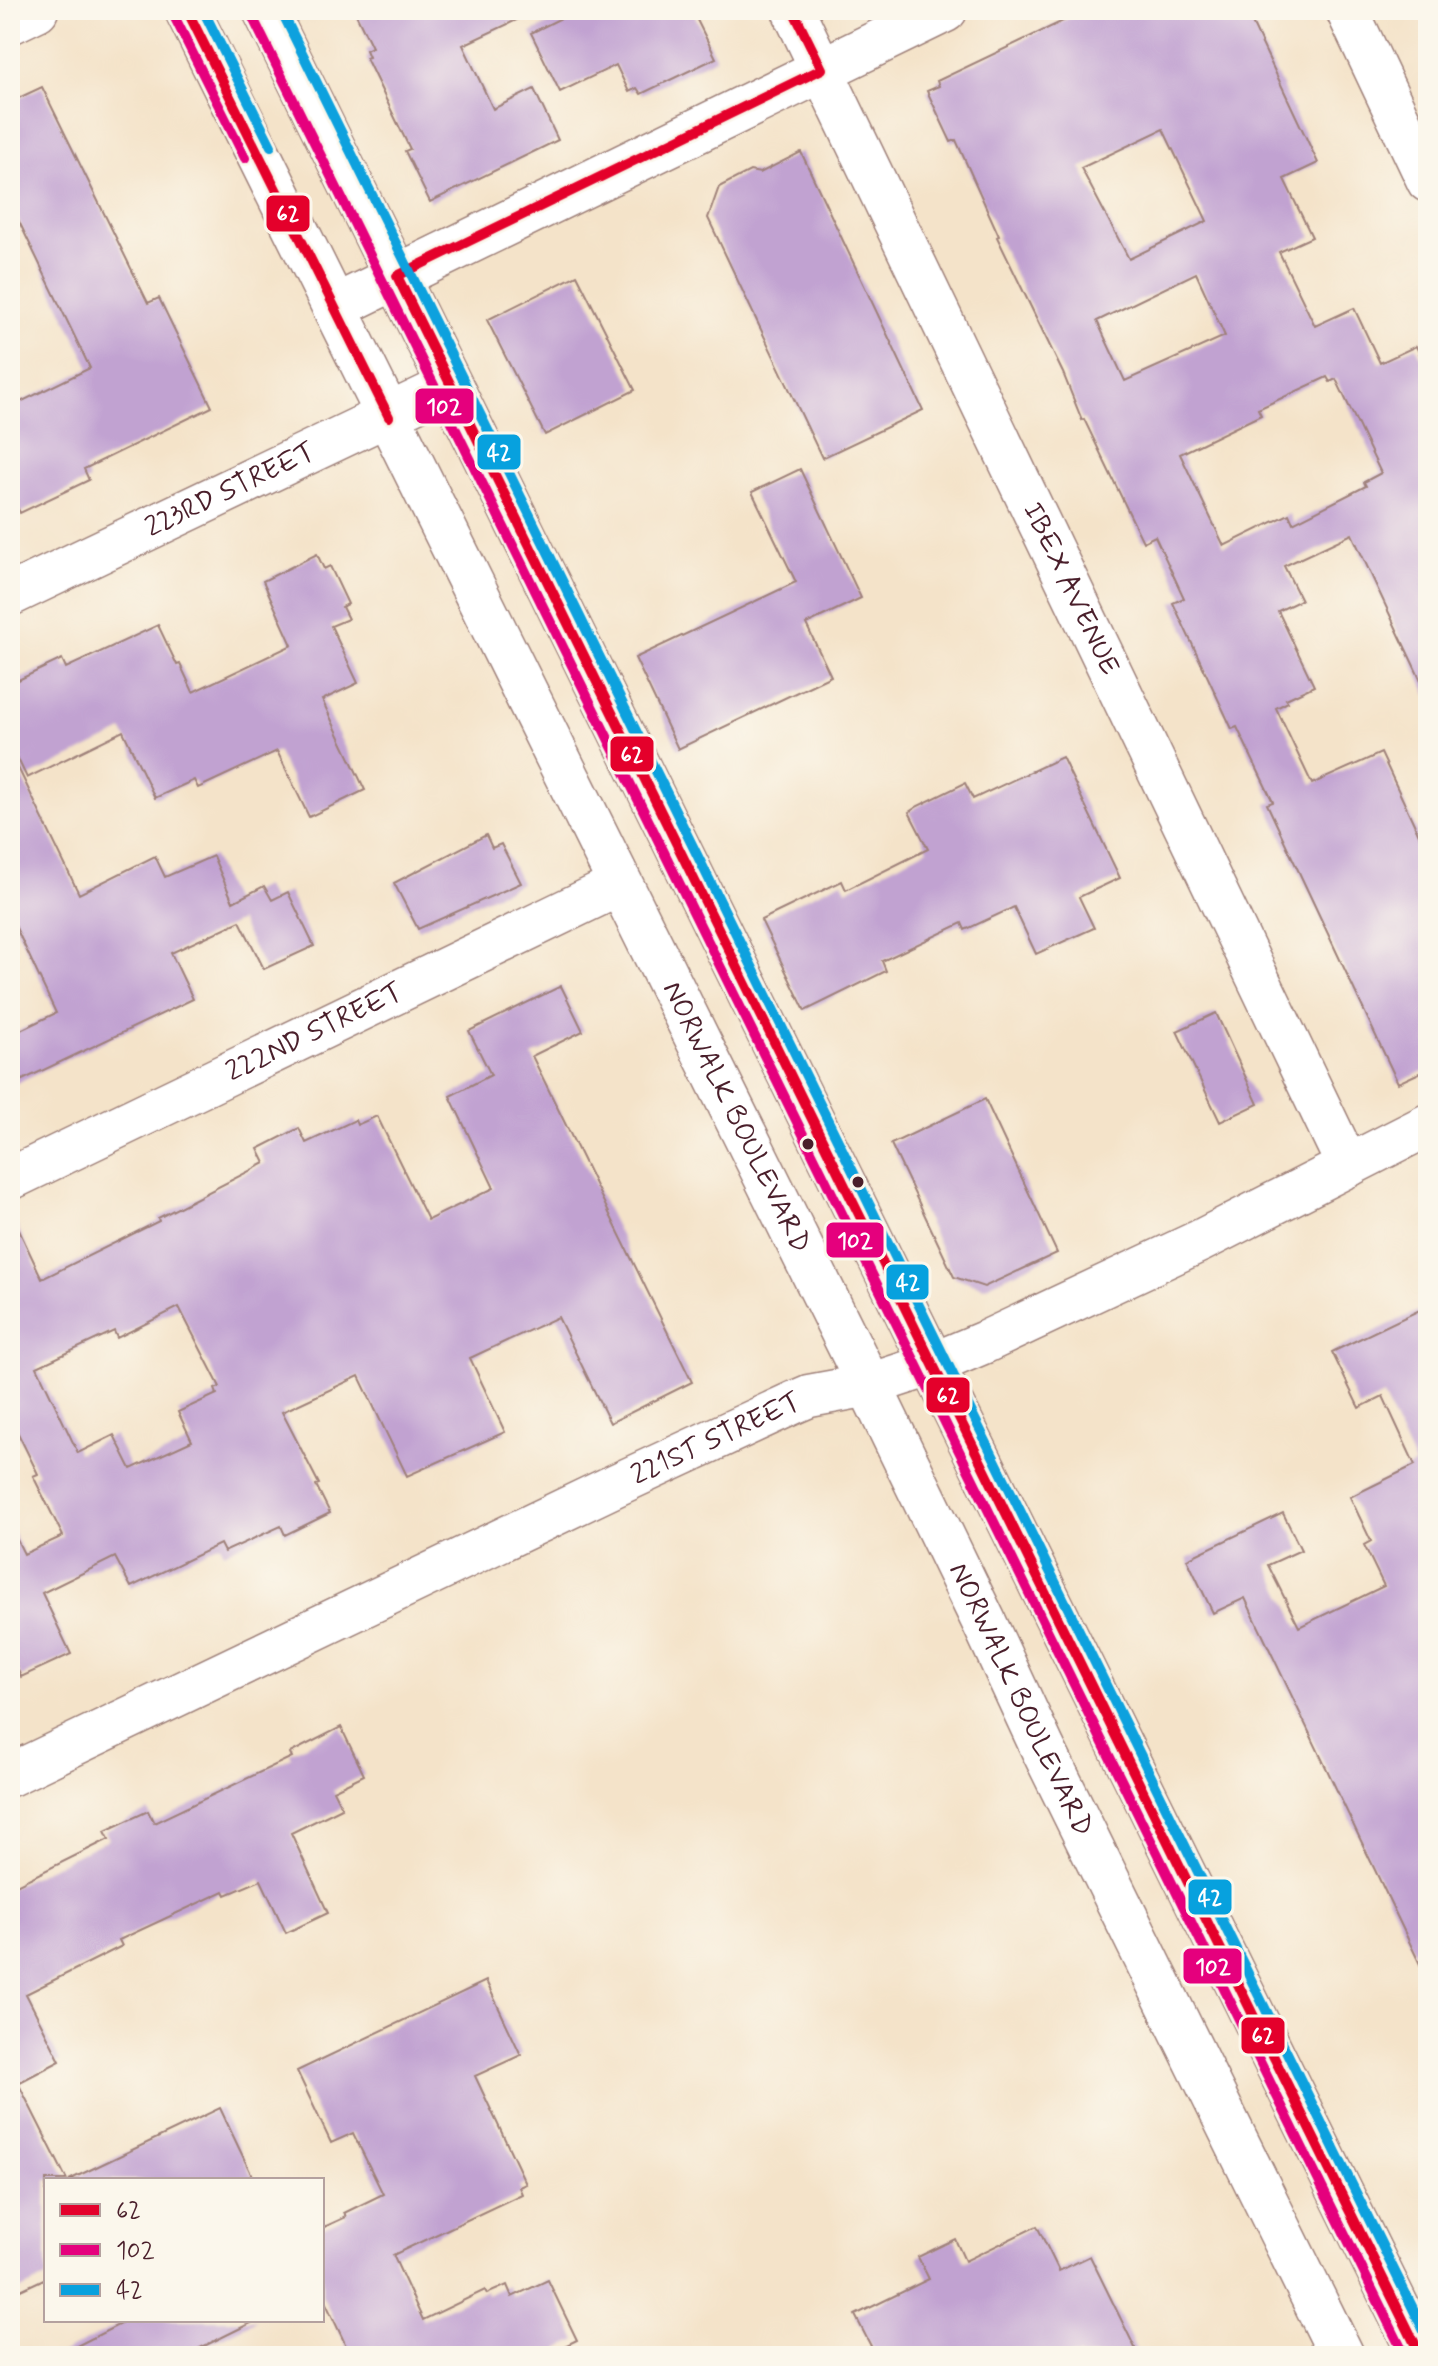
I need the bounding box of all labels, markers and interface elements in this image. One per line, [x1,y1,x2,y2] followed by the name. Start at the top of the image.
[265,194,311,233] line badge: 62
[277,201,299,229] text: 62
[414,387,475,425] line badge: 102
[426,394,462,422] text: 102
[139,433,321,546] street label: 223RD STREET
[476,433,522,471] line badge: 42
[487,440,511,468] text: 42
[1014,496,1128,681] street label: IBEX AVENUE
[609,735,655,773] line badge: 62
[621,742,643,770] text: 62
[220,974,409,1090] street label: 222ND STREET
[653,975,819,1259] street label: NORWALK BOULEVARD
[800,1136,816,1152] unlabelled marker
[850,1174,866,1190] unlabelled marker
[825,1221,885,1259] line badge: 102
[837,1228,873,1256] text: 102
[885,1263,930,1301] line badge: 42
[896,1270,920,1298] text: 42
[925,1376,971,1414] line badge: 62
[625,1383,807,1494] street label: 221ST STREET
[937,1383,959,1411] text: 62
[940,1557,1102,1842] street label: NORWALK BOULEVARD
[1187,1878,1233,1916] line badge: 42
[1198,1885,1222,1913] text: 42
[1182,1947,1243,1985] line badge: 102
[1195,1954,1231,1982] text: 102
[1240,2016,1286,2055] line badge: 62
[1252,2023,1274,2051] text: 62
[44,2178,324,2322] legend
[116,2196,141,2227] text: 62
[116,2236,155,2267] text: 102
[116,2276,143,2307] text: 42

